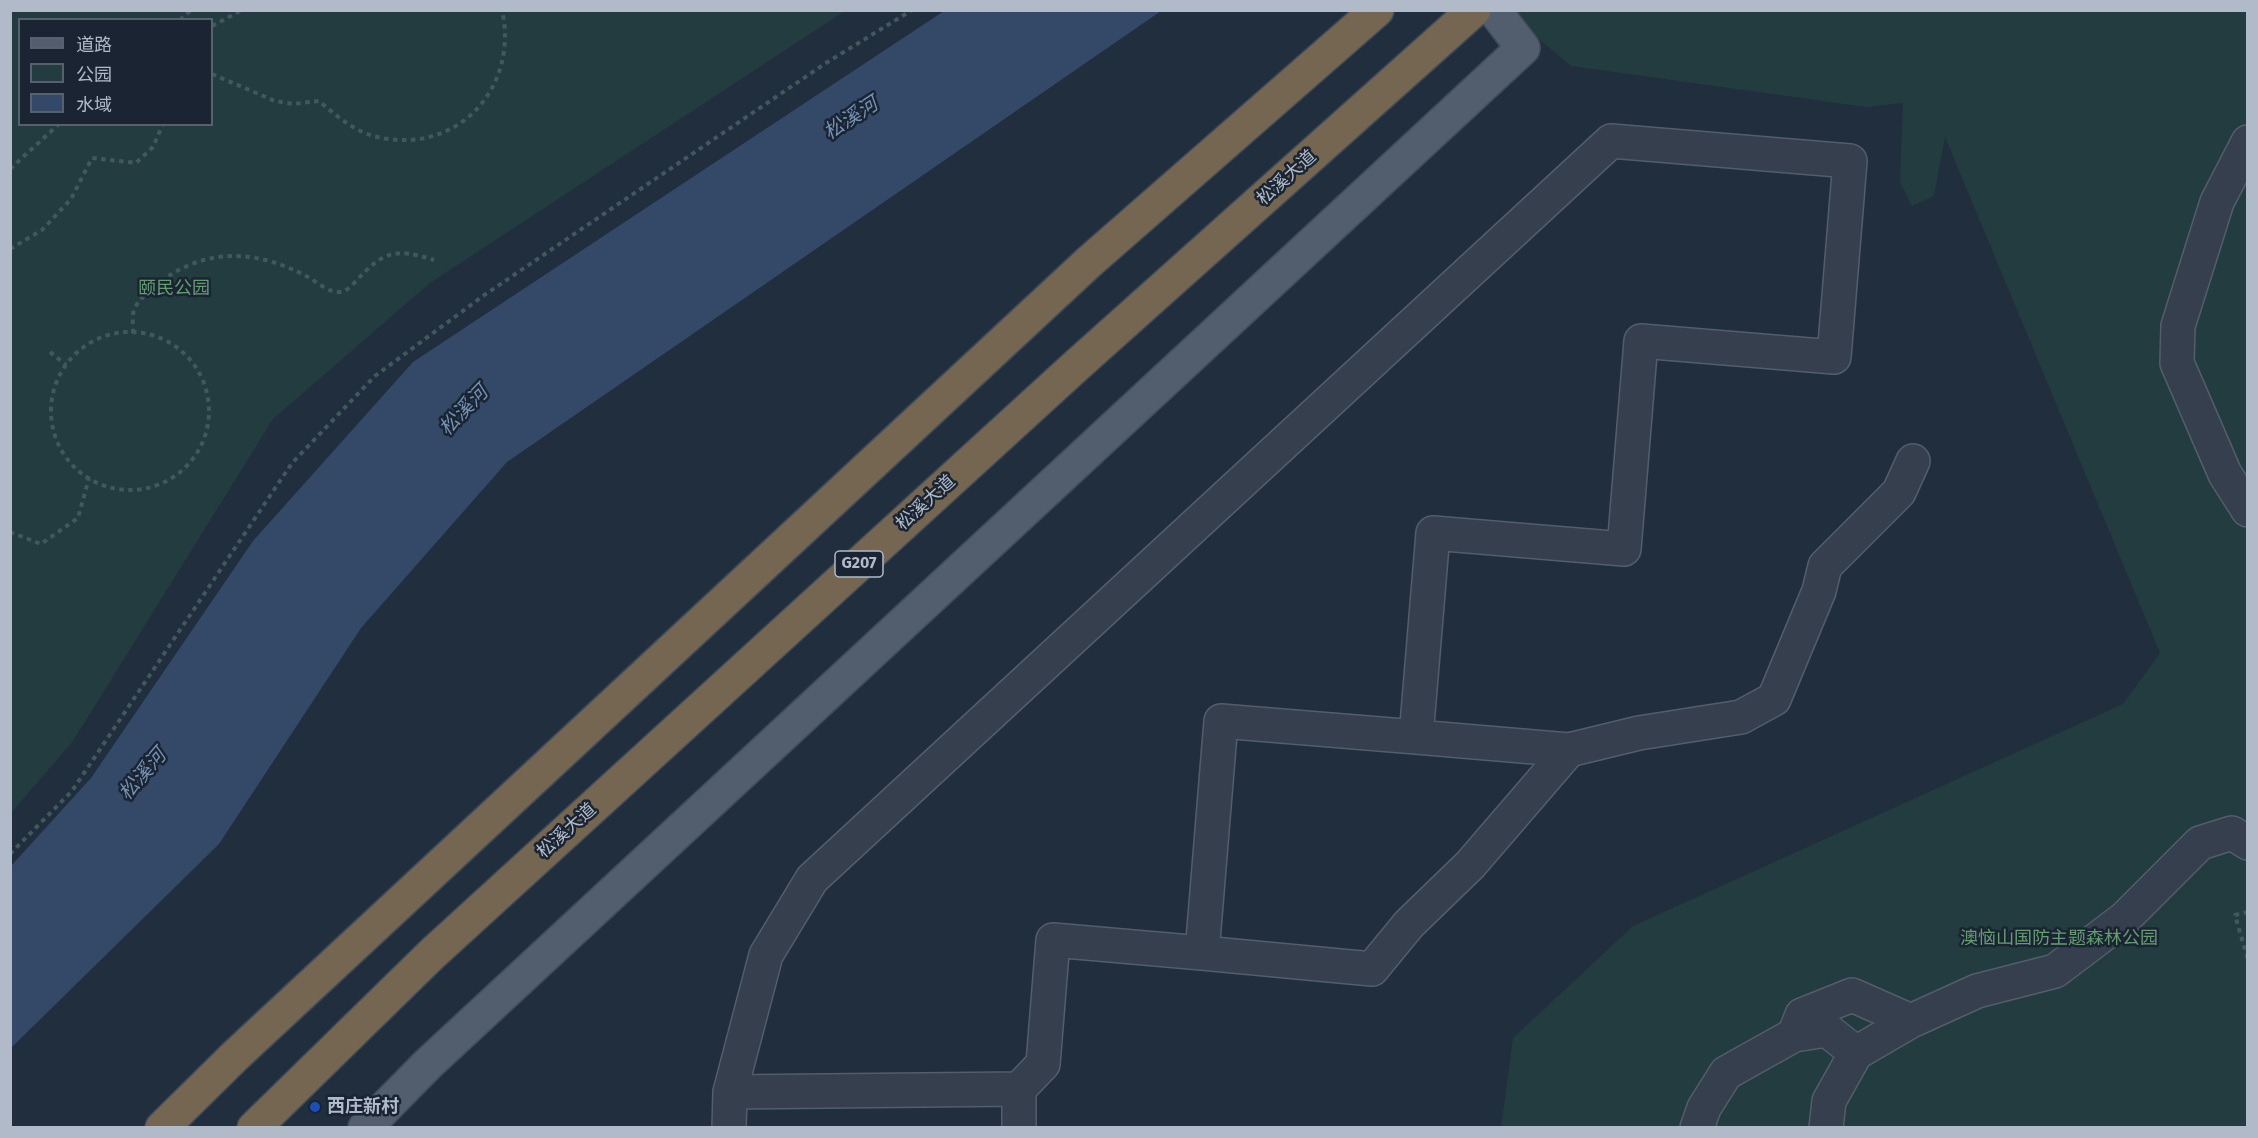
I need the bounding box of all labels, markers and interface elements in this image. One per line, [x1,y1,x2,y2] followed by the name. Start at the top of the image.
[18,18,213,126] legend
[76,34,112,56] text: 道路
[76,64,112,86] text: 公园
[819,93,883,145] water label: 松溪河
[76,94,112,116] text: 水域
[1253,146,1321,210] street label: 松溪大道
[138,278,210,300] park label: 颐民公园
[435,381,493,441] water label: 松溪河
[892,471,960,535] street label: 松溪大道
[835,551,883,577] road number: G207
[114,744,172,806] water label: 松溪河
[533,799,601,863] street label: 松溪大道
[1960,928,2158,950] park label: 澳恼山国防主题森林公园
[327,1096,399,1118] place label: 西庄新村
[308,1100,322,1114] marker: 西庄新村

